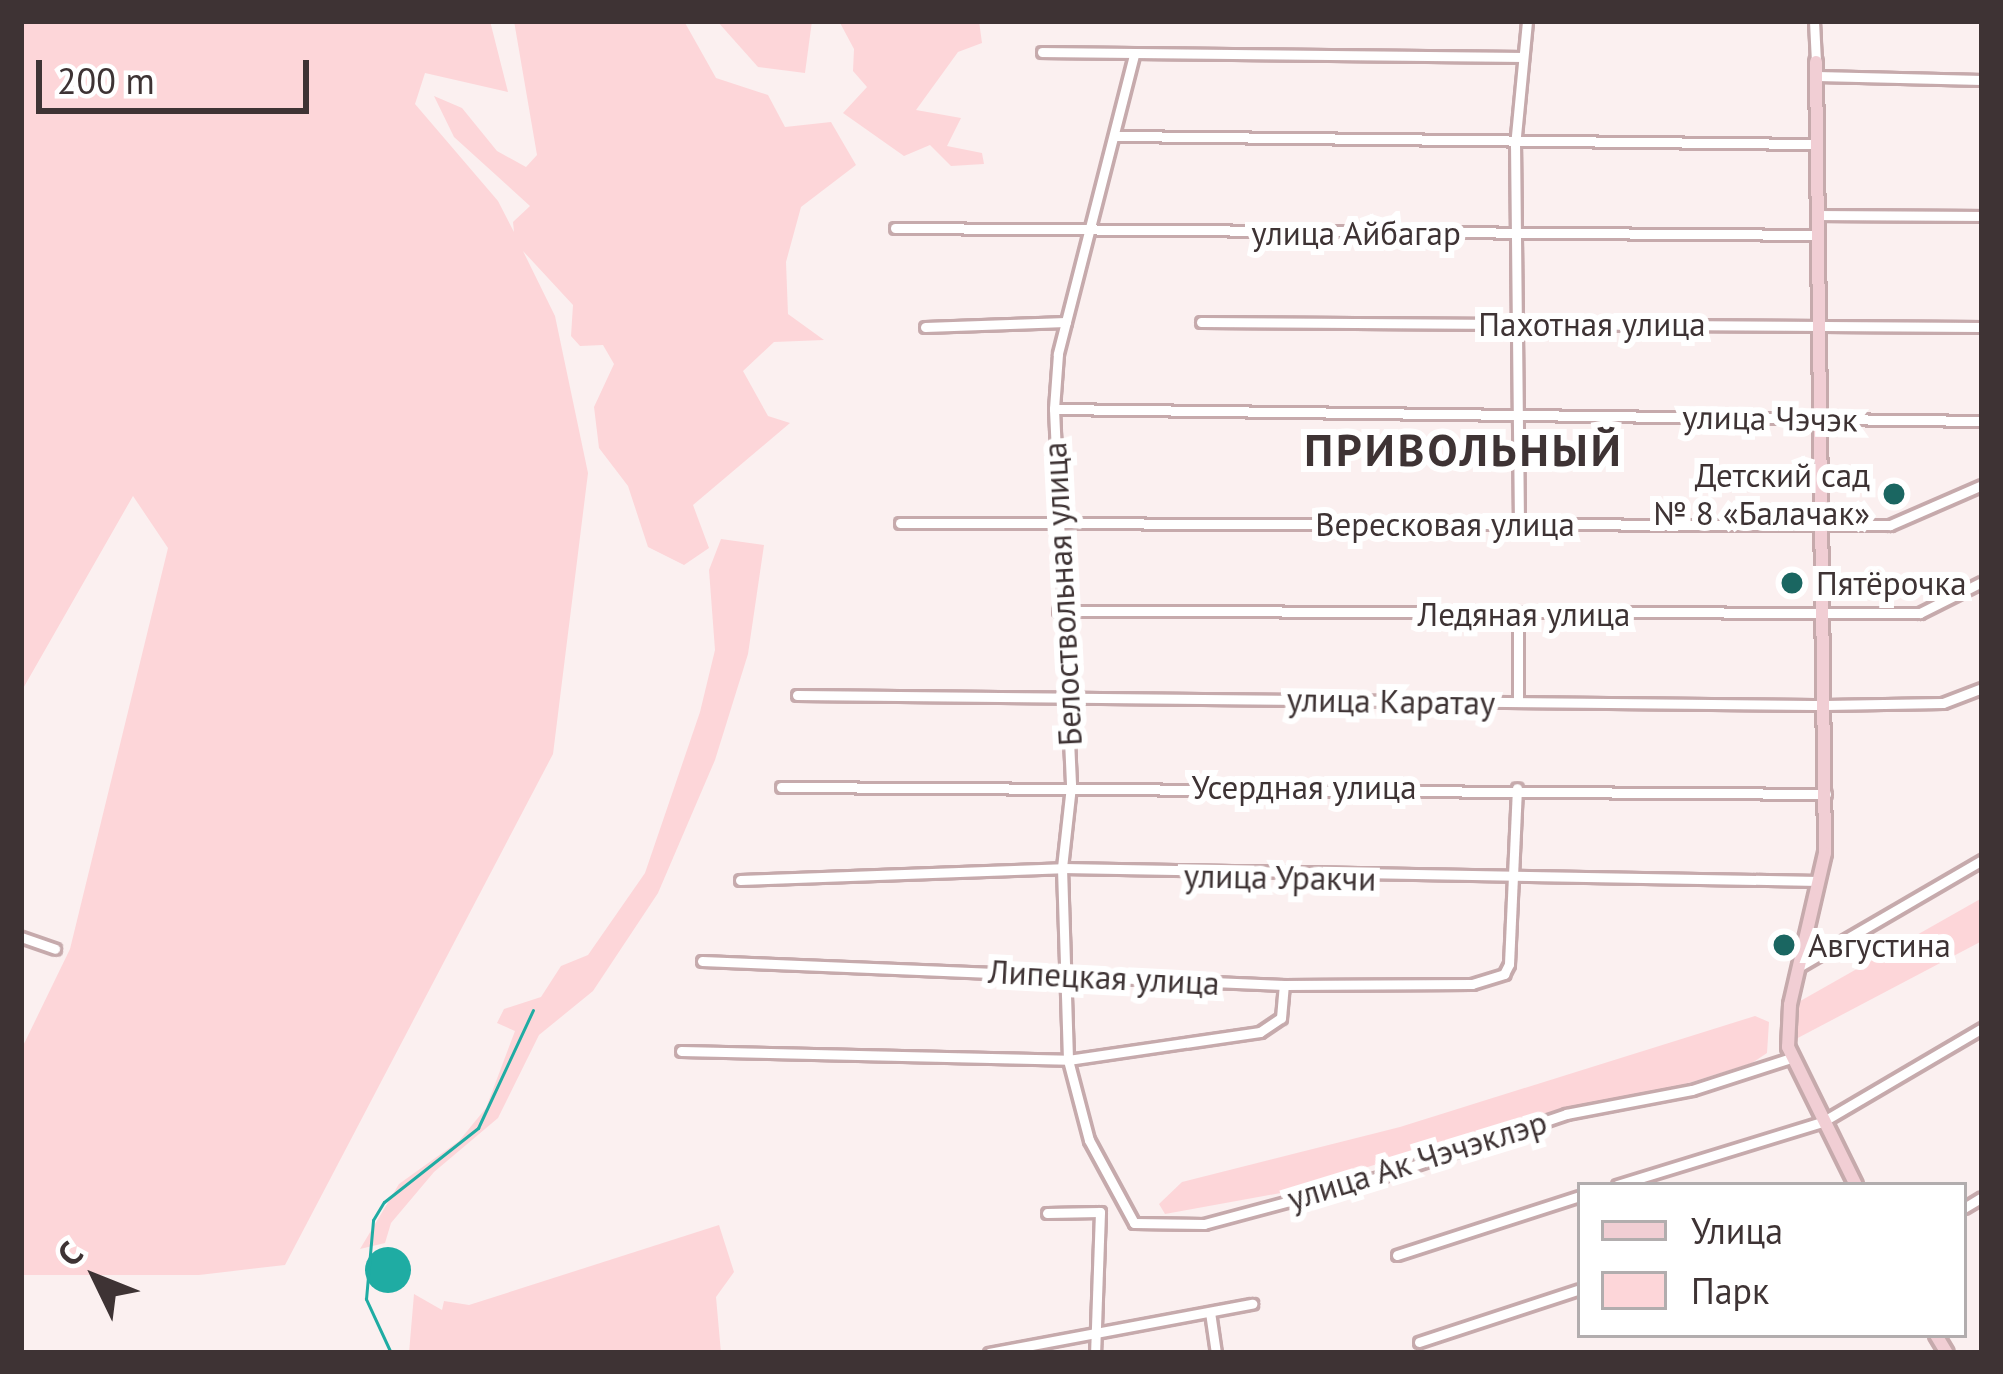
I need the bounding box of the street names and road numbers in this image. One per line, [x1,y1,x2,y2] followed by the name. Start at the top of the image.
[1251,213,1461,253] street label: улица Айбагар
[1478,304,1706,344] street label: Пахотная улица
[1682,397,1858,439] street label: улица Чэчэк
[1034,441,1090,747] street label: Белоствольная улица
[1315,504,1575,544] street label: Вересковая улица
[1418,594,1630,634] street label: Ледяная улица
[1286,679,1496,723] street label: улица Каратау
[1191,767,1417,807] street label: Усердная улица
[1183,856,1377,898] street label: улица Уракчи
[987,951,1221,1003] street label: Липецкая улица
[1282,1102,1552,1218] street label: улица Ак Чэчэклэр

